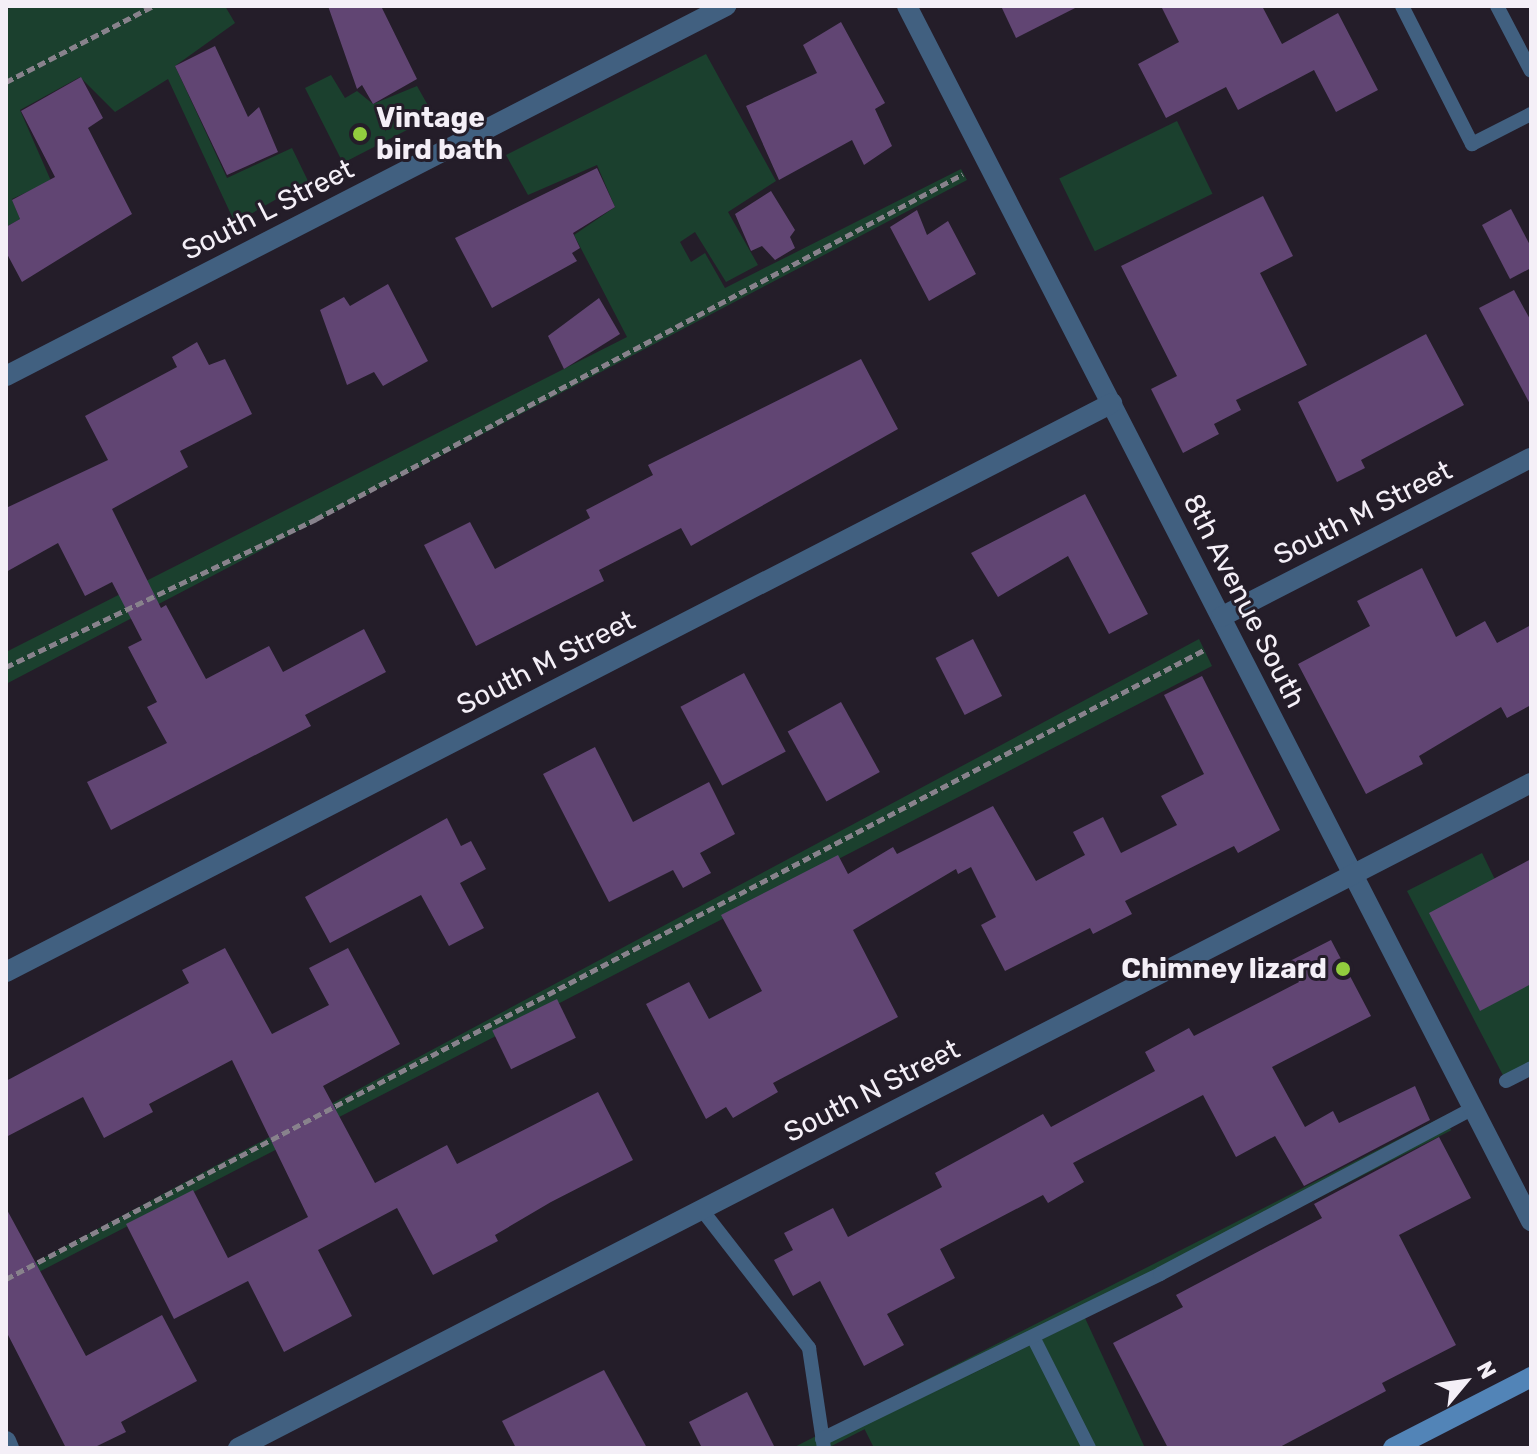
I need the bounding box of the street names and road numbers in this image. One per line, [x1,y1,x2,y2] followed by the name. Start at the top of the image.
[176,152,360,268] street label: South L Street
[1268,454,1458,572] street label: South M Street
[1175,488,1313,714] street label: 8th Avenue South
[451,604,641,722] street label: South M Street
[779,1032,965,1150] street label: South N Street

